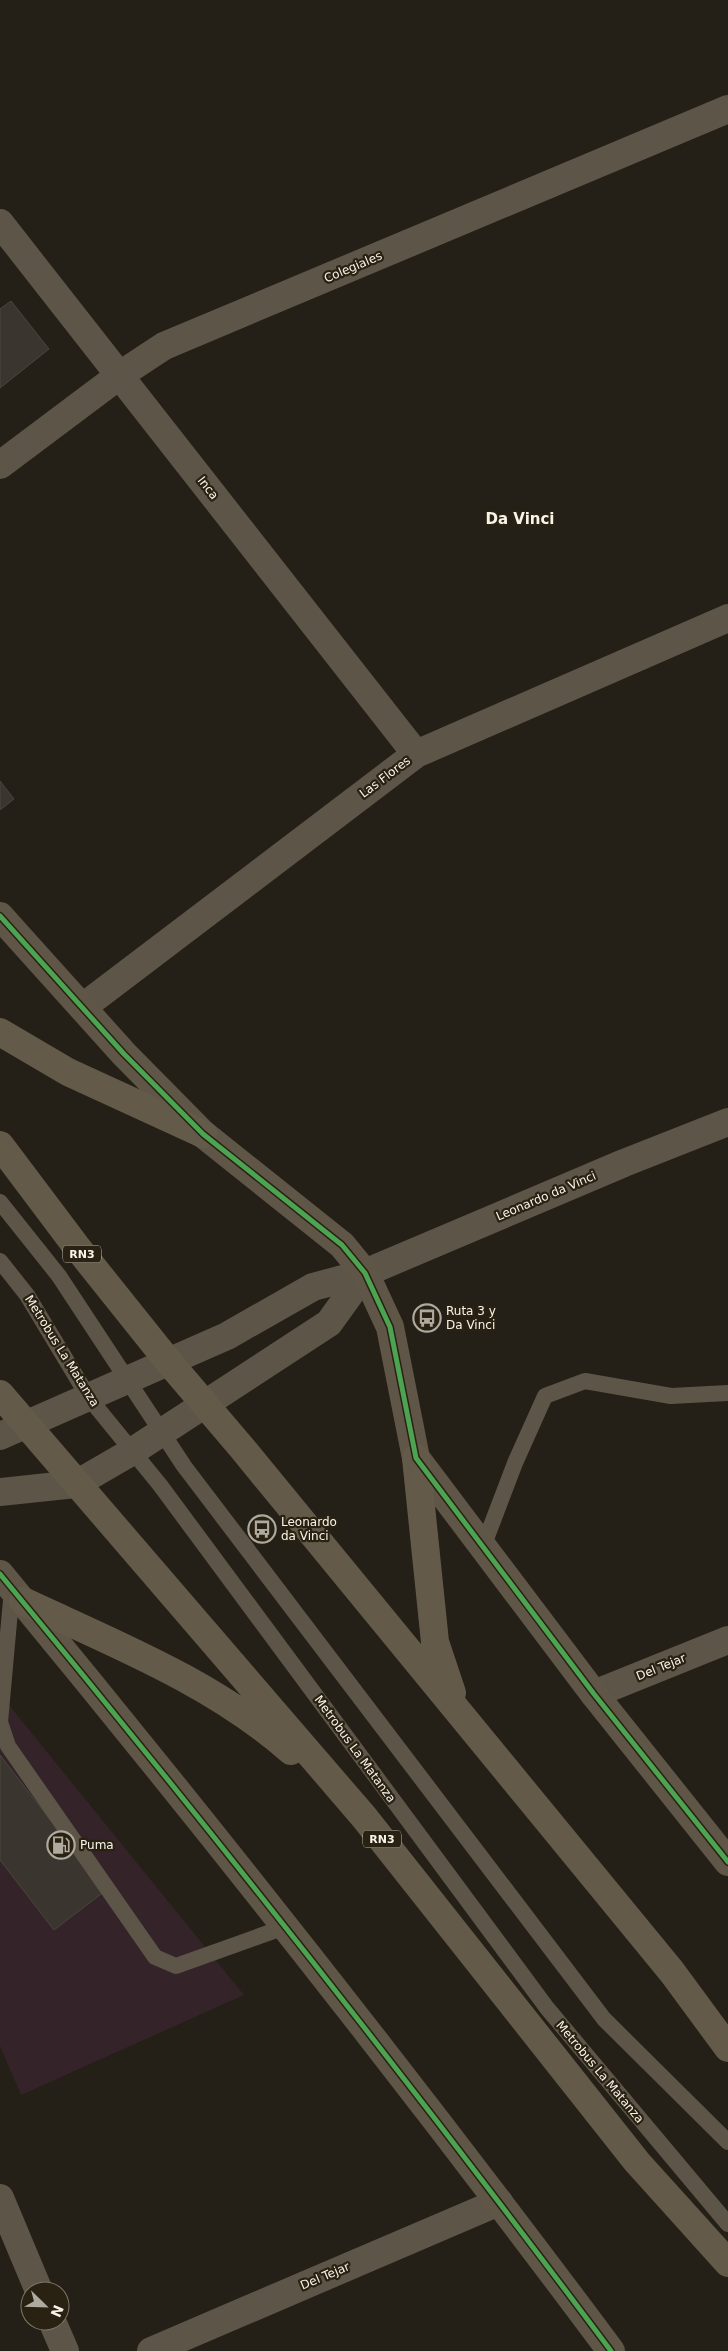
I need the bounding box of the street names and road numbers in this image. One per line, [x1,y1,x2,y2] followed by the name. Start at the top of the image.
[322,248,384,286] street label: Colegiales
[195,474,221,502] street label: Inca
[357,753,413,801] street label: Las Flores
[494,1169,598,1223] street label: Leonardo da Vinci
[63,1246,101,1262] road number: RN3
[22,1293,102,1409] street label: Metrobus La Matanza
[634,1651,688,1683] street label: Del Tejar
[312,1693,398,1805] street label: Metrobus La Matanza
[363,1830,401,1848] road number: RN3
[553,2018,647,2126] street label: Metrobus La Matanza
[298,2259,352,2293] street label: Del Tejar

